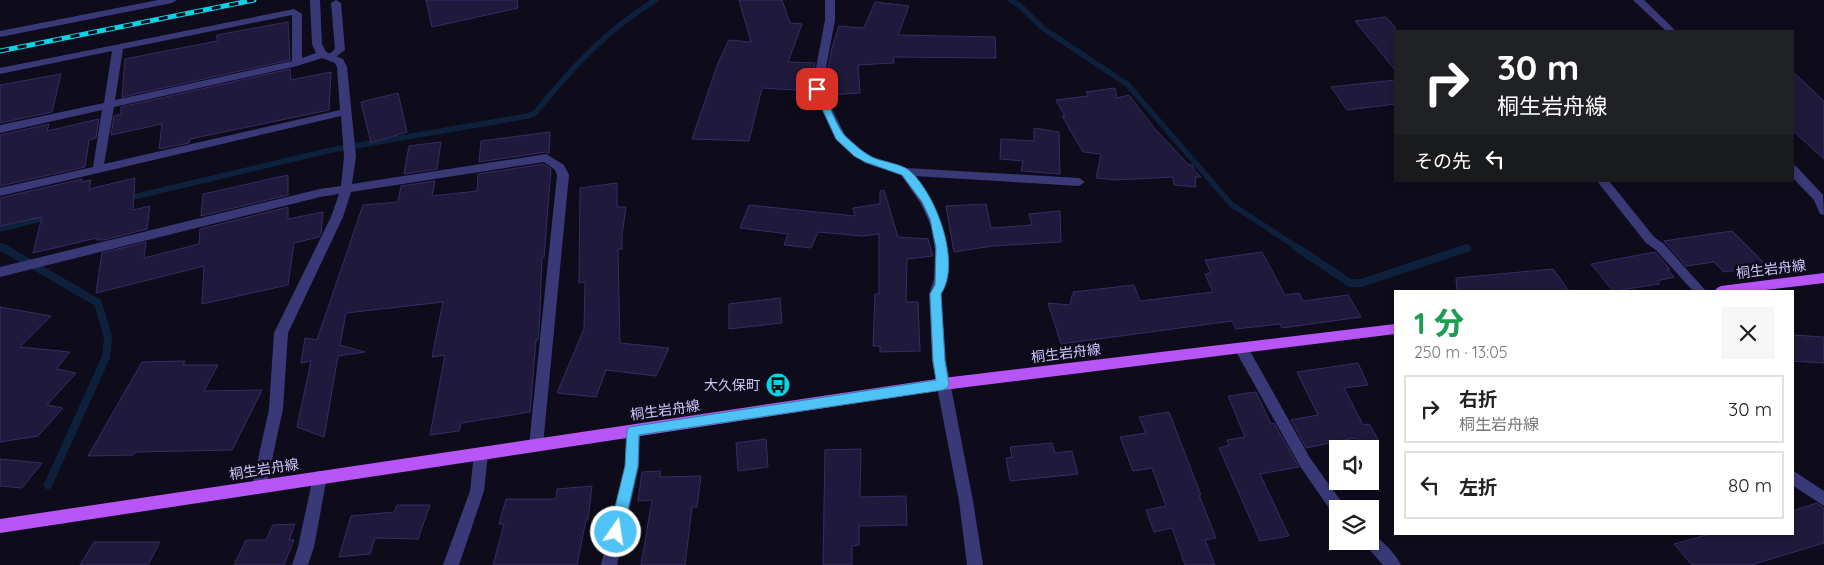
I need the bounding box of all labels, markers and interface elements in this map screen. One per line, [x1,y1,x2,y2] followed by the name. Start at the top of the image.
[1497,45,1579,89] text: 30 m
[1414,50,1479,115] icon: right
[796,68,838,110] pin
[803,75,831,103] icon: arrive
[1497,92,1607,120] text: 桐生岩舟線
[1481,145,1509,173] icon: left
[1414,149,1471,173] text: その先
[1735,256,1807,282] street label: 桐生岩舟線
[1414,304,1464,342] text: 1 分
[1722,307,1774,359] button: close
[1030,340,1102,366] street label: 桐生岩舟線
[1414,342,1507,362] text: 250 m · 13:05
[765,372,791,398] bus stop icon: 大久保町
[704,376,760,394] place label: 大久保町
[1459,387,1497,411] text: 右折
[1416,395,1444,423] icon: right
[629,396,701,424] street label: 桐生岩舟線
[1728,397,1772,421] text: 30 m
[1459,414,1539,434] text: 桐生岩舟線
[1329,440,1379,550] map controls
[1329,440,1379,490] button: sound
[228,455,300,483] street label: 桐生岩舟線
[1416,471,1444,499] icon: left
[1728,473,1772,497] text: 80 m
[1459,475,1497,499] text: 左折
[1329,500,1379,550] button: layers
[589,505,641,557] position arrow

